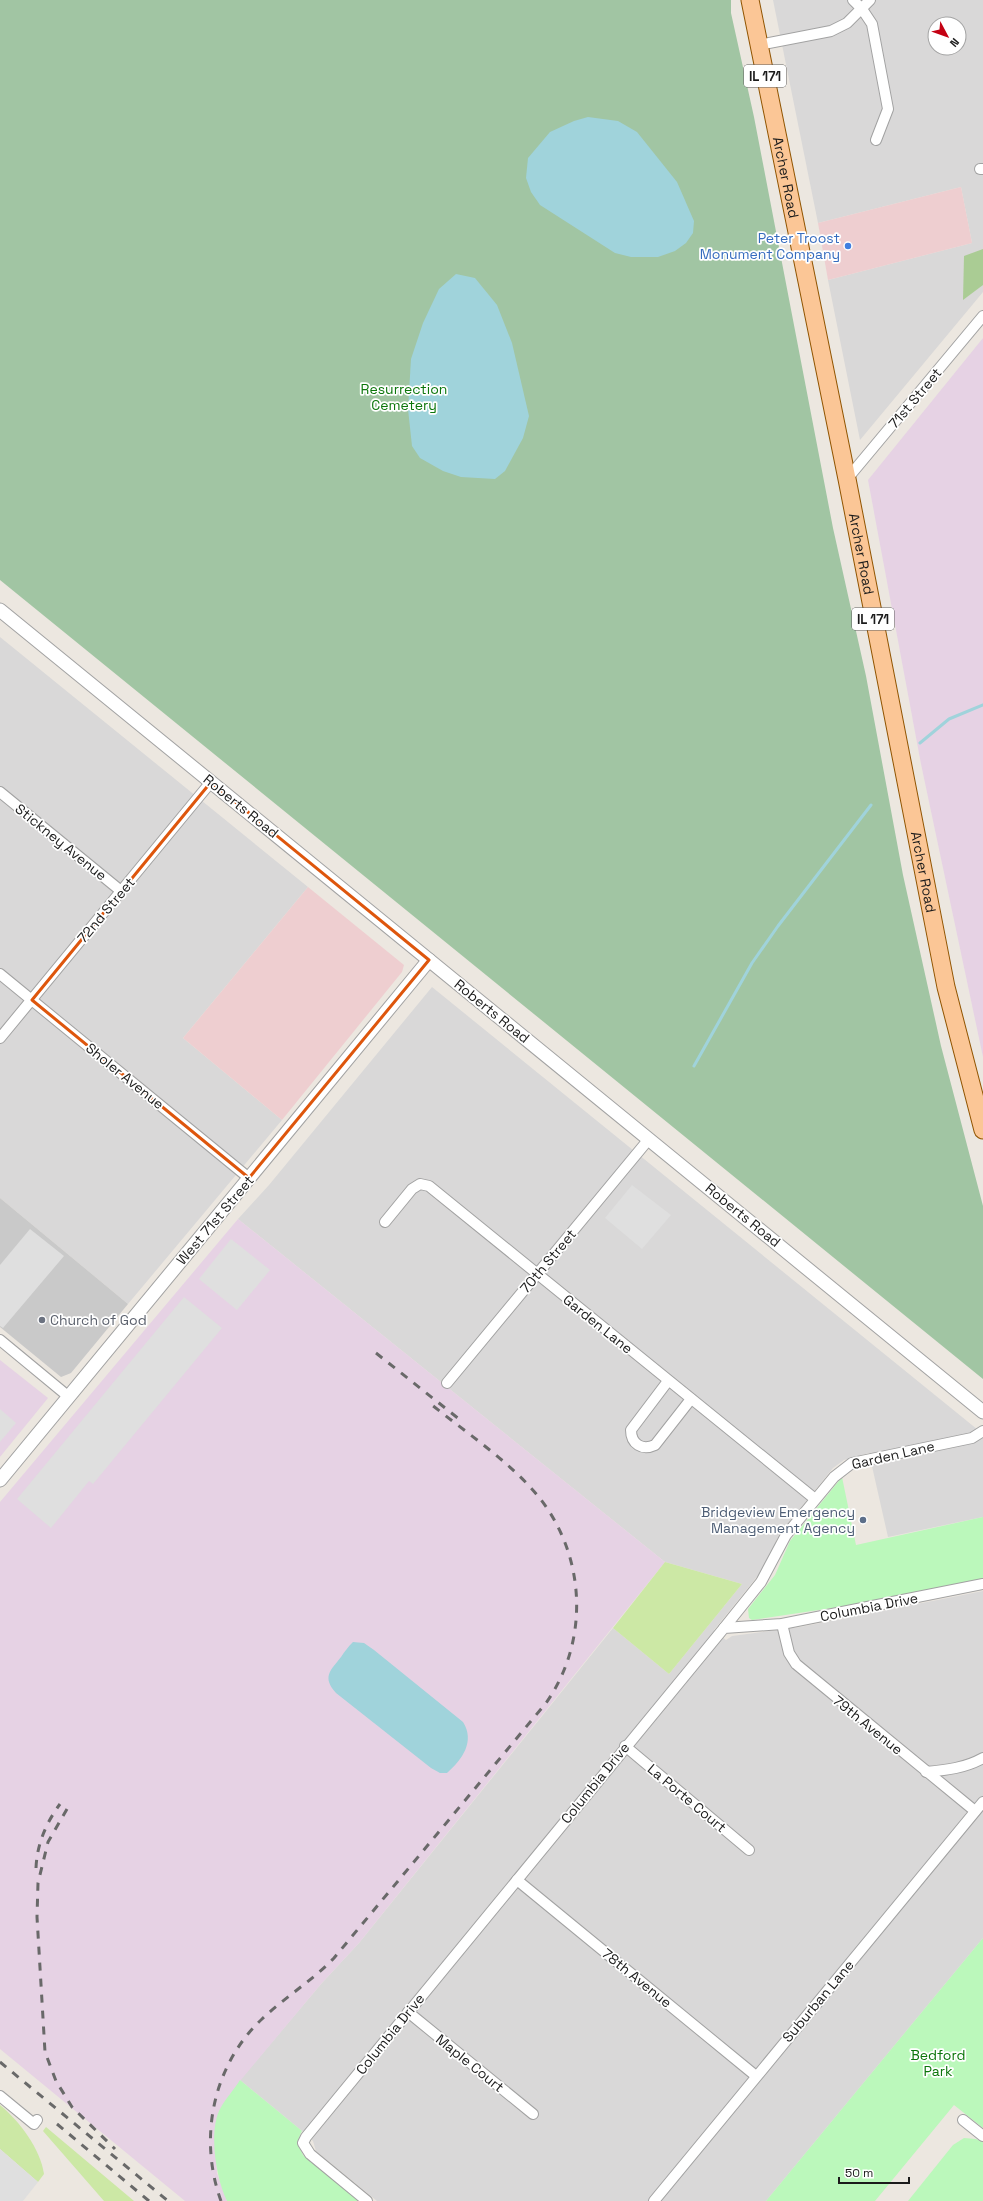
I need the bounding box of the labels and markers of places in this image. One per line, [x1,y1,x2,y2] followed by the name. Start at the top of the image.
[700,229,840,263] place label: Peter Troost Monument Company
[843,241,853,251] marker: Peter Troost Monument Company
[50,1311,147,1329] place label: Church of God
[37,1315,47,1325] marker: Church of God
[701,1503,855,1537] place label: Bridgeview Emergency Management Agency
[858,1515,868,1525] marker: Bridgeview Emergency Management Agency

